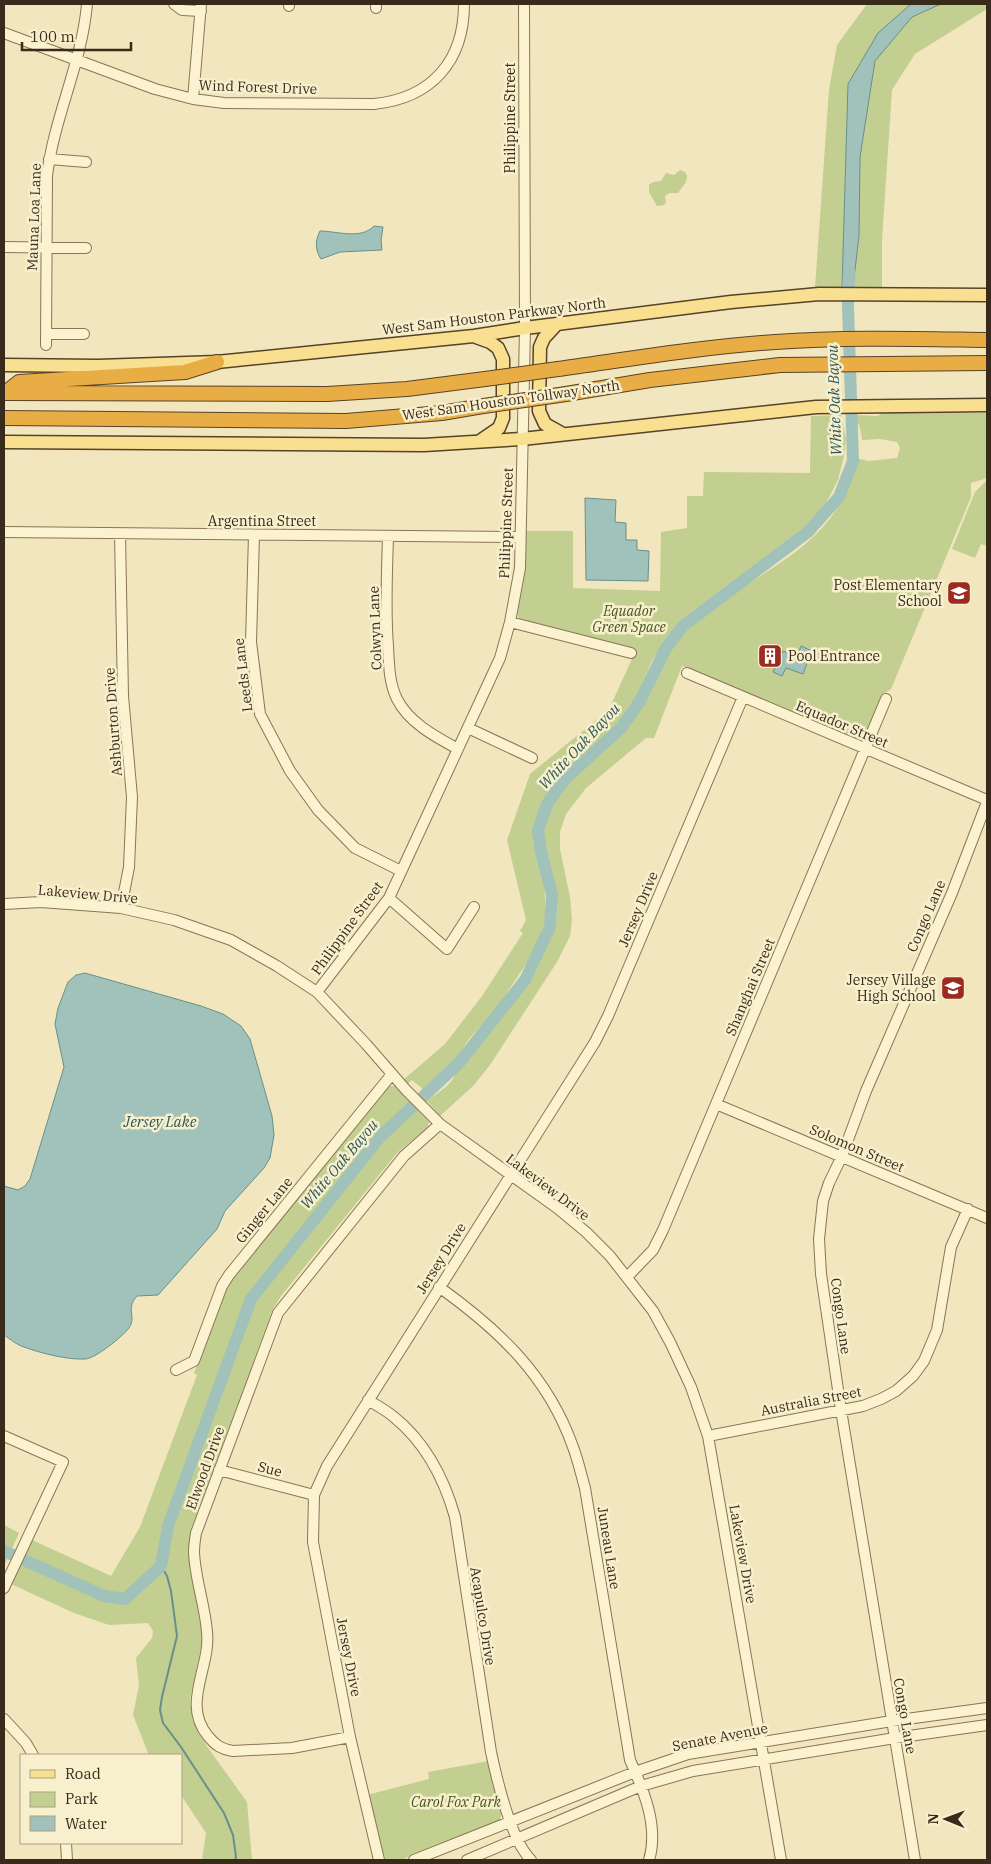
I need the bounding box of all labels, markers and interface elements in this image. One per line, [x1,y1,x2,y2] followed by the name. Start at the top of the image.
[22,20,131,52] scale bar
[30,27,75,46] text: 100 m
[501,62,519,174] street label: Philippine Street
[198,76,318,98] street label: Wind Forest Drive
[23,163,45,271] street label: Mauna Loa Lane
[381,293,607,339] street label: West Sam Houston Parkway North
[823,344,845,456] water label: White Oak Bayou
[401,376,621,424] street label: West Sam Houston Tollway North
[495,467,517,579] street label: Philippine Street
[208,512,316,530] street label: Argentina Street
[834,576,943,610] place label: Post Elementary School
[946,580,972,606] school or university icon: Post Elementary School
[365,586,385,670] street label: Colwyn Lane
[592,602,667,636] park label: Equador Green Space
[230,637,256,713] street label: Leeds Lane
[757,643,783,669] building icon: Pool Entrance
[788,647,880,665] place label: Pool Entrance
[100,667,126,777] street label: Ashburton Drive
[793,696,891,752] street label: Equador Street
[534,699,624,793] water label: White Oak Bayou
[614,869,662,949] street label: Jersey Drive
[903,877,949,955] street label: Congo Lane
[307,878,387,978] street label: Philippine Street
[37,881,139,907] street label: Lakeview Drive
[721,935,779,1039] street label: Shanghai Street
[847,971,936,1005] place label: Jersey Village High School
[940,975,966,1001] school or university icon: Jersey Village High School
[123,1112,197,1131] water label: Jersey Lake
[296,1115,382,1213] water label: White Oak Bayou
[807,1120,907,1176] street label: Solomon Street
[503,1150,593,1224] street label: Lakeview Drive
[232,1173,296,1247] street label: Ginger Lane
[412,1219,470,1297] street label: Jersey Drive
[827,1277,855,1355] street label: Congo Lane
[759,1382,863,1420] street label: Australia Street
[182,1424,228,1512] street label: Elwood Drive
[256,1457,284,1481] street label: Sue
[725,1503,761,1605] street label: Lakeview Drive
[594,1505,624,1591] street label: Juneau Lane
[466,1566,500,1666] street label: Acapulco Drive
[333,1616,365,1698] street label: Jersey Drive
[889,1677,921,1755] street label: Congo Lane
[671,1719,769,1755] street label: Senate Avenue
[20,1754,182,1844] legend
[65,1764,101,1783] text: Road
[65,1789,98,1808] text: Park
[411,1793,502,1811] park label: Carol Fox Park
[921,1794,971,1844] north arrow
[924,1813,942,1824] text: N
[65,1814,107,1833] text: Water

